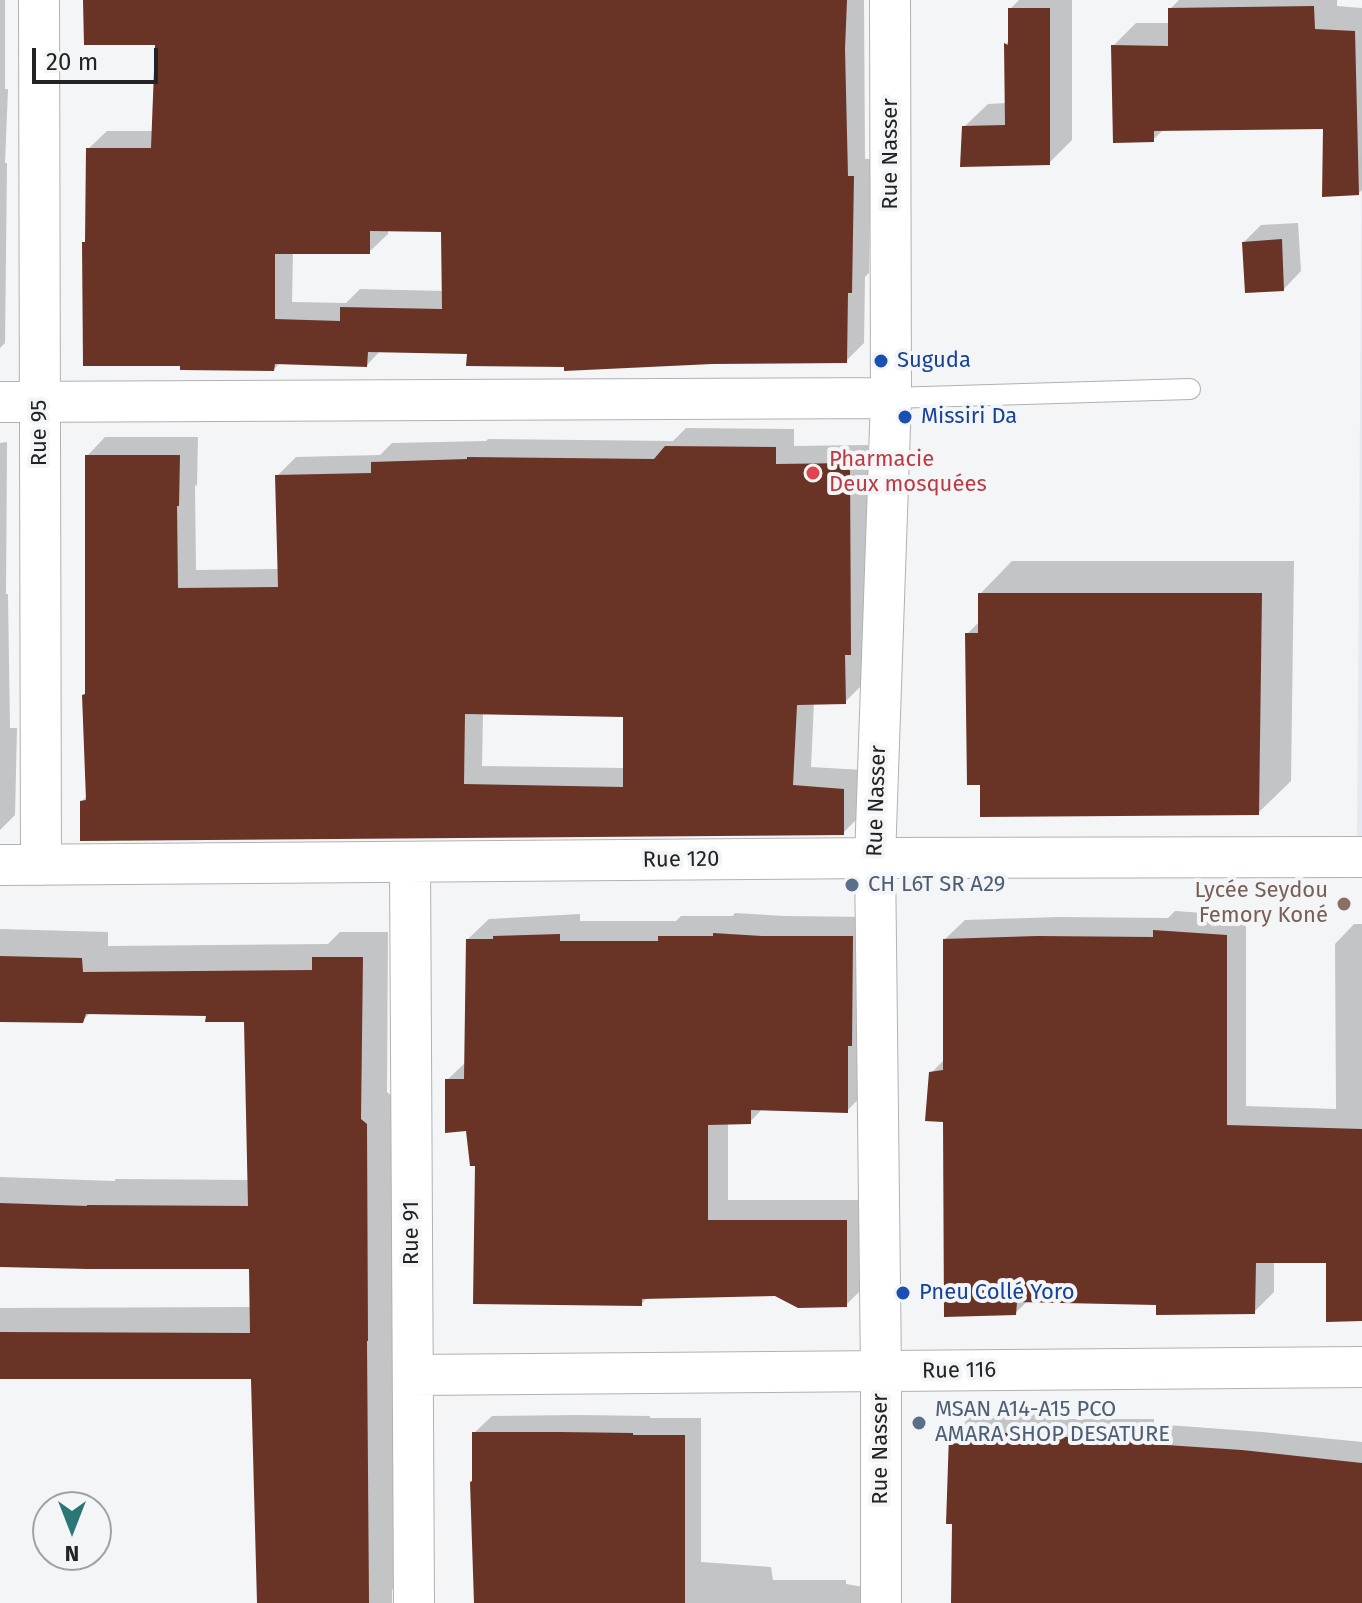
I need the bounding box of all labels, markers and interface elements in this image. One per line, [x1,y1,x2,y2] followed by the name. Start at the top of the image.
[36,32,162,82] scale bar
[46,48,98,76] text: 20 m
[878,98,904,210] street label: Rue Nasser
[897,348,971,374] place label: Suguda
[872,352,890,370] marker: Suguda
[27,400,53,466] street label: Rue 95
[921,404,1017,430] place label: Missiri Da
[896,408,914,426] marker: Missiri Da
[829,447,987,498] place label: Pharmacie Deux mosquées
[804,464,822,482] marker: Pharmacie Deux mosquées
[862,745,892,857] street label: Rue Nasser
[642,846,720,874] street label: Rue 120
[868,872,1005,898] place label: CH L6T SR A29
[843,876,861,894] marker: CH L6T SR A29
[1195,878,1328,930] place label: Lycée Seydou Femory Koné
[1335,895,1353,913] marker: Lycée Seydou Femory Koné
[399,1201,425,1265] street label: Rue 91
[919,1280,1075,1306] place label: Pneu Collé Yoro
[894,1284,912,1302] marker: Pneu Collé Yoro
[922,1357,996,1385] street label: Rue 116
[868,1393,894,1505] street label: Rue Nasser
[935,1397,1170,1448] place label: MSAN A14-A15 PCO AMARA SHOP DESATURE
[910,1414,928,1432] marker: MSAN A14-A15 PCO AMARA SHOP DESATURE
[32,1491,112,1571] north arrow
[65,1540,79,1567] text: N

